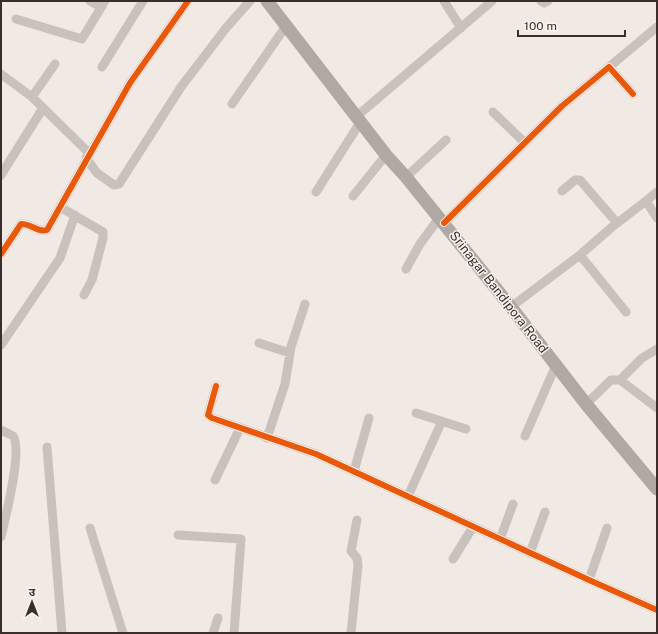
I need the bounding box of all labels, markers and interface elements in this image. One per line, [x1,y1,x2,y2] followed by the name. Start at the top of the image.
[518,12,625,38] scale bar
[524,19,557,33] text: 100 m
[447,228,551,356] street label: Srinagar Bandipora Road
[12,582,52,622] north arrow
[29,586,36,598] text: उ

